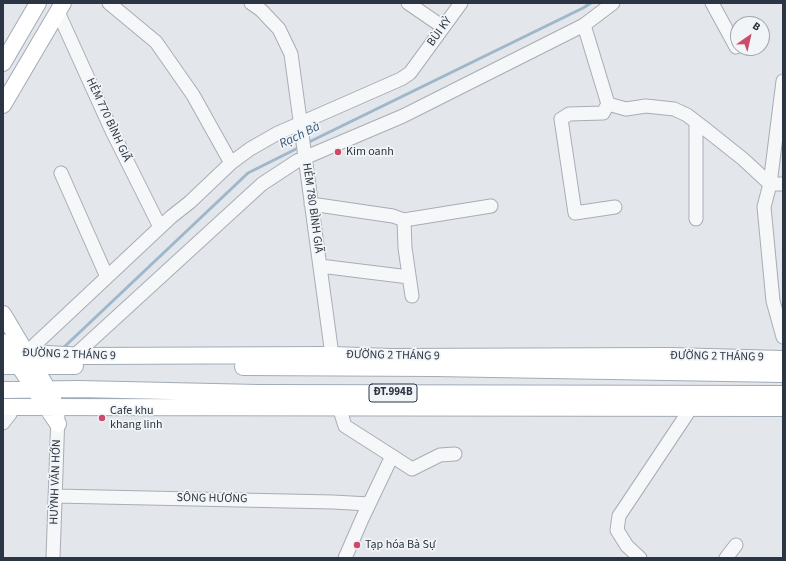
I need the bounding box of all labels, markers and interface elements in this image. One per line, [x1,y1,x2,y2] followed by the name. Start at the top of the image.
[425,14,455,50] street label: BÙI KỶ
[730,16,770,56] north arrow
[749,18,763,35] text: B
[82,76,134,164] street label: HẺM 770 BÌNH GIÃ
[277,119,323,153] water label: Rạch Bà
[346,145,394,159] place label: Kim oanh
[333,147,343,157] marker: Kim oanh
[299,162,325,254] street label: HẺM 780 BÌNH GIÃ
[22,346,116,364] street label: ĐƯỜNG 2 THÁNG 9
[346,348,440,364] street label: ĐƯỜNG 2 THÁNG 9
[670,349,764,365] street label: ĐƯỜNG 2 THÁNG 9
[369,384,417,402] road number: ĐT.994B
[110,404,163,432] place label: Cafe khu khang linh
[97,413,107,423] marker: Cafe khu khang linh
[47,439,65,525] street label: HUỲNH VĂN HỚN
[176,491,248,507] street label: SÔNG HƯƠNG
[365,538,435,552] place label: Tạp hóa Bà Sự
[352,540,362,550] marker: Tạp hóa Bà Sự

